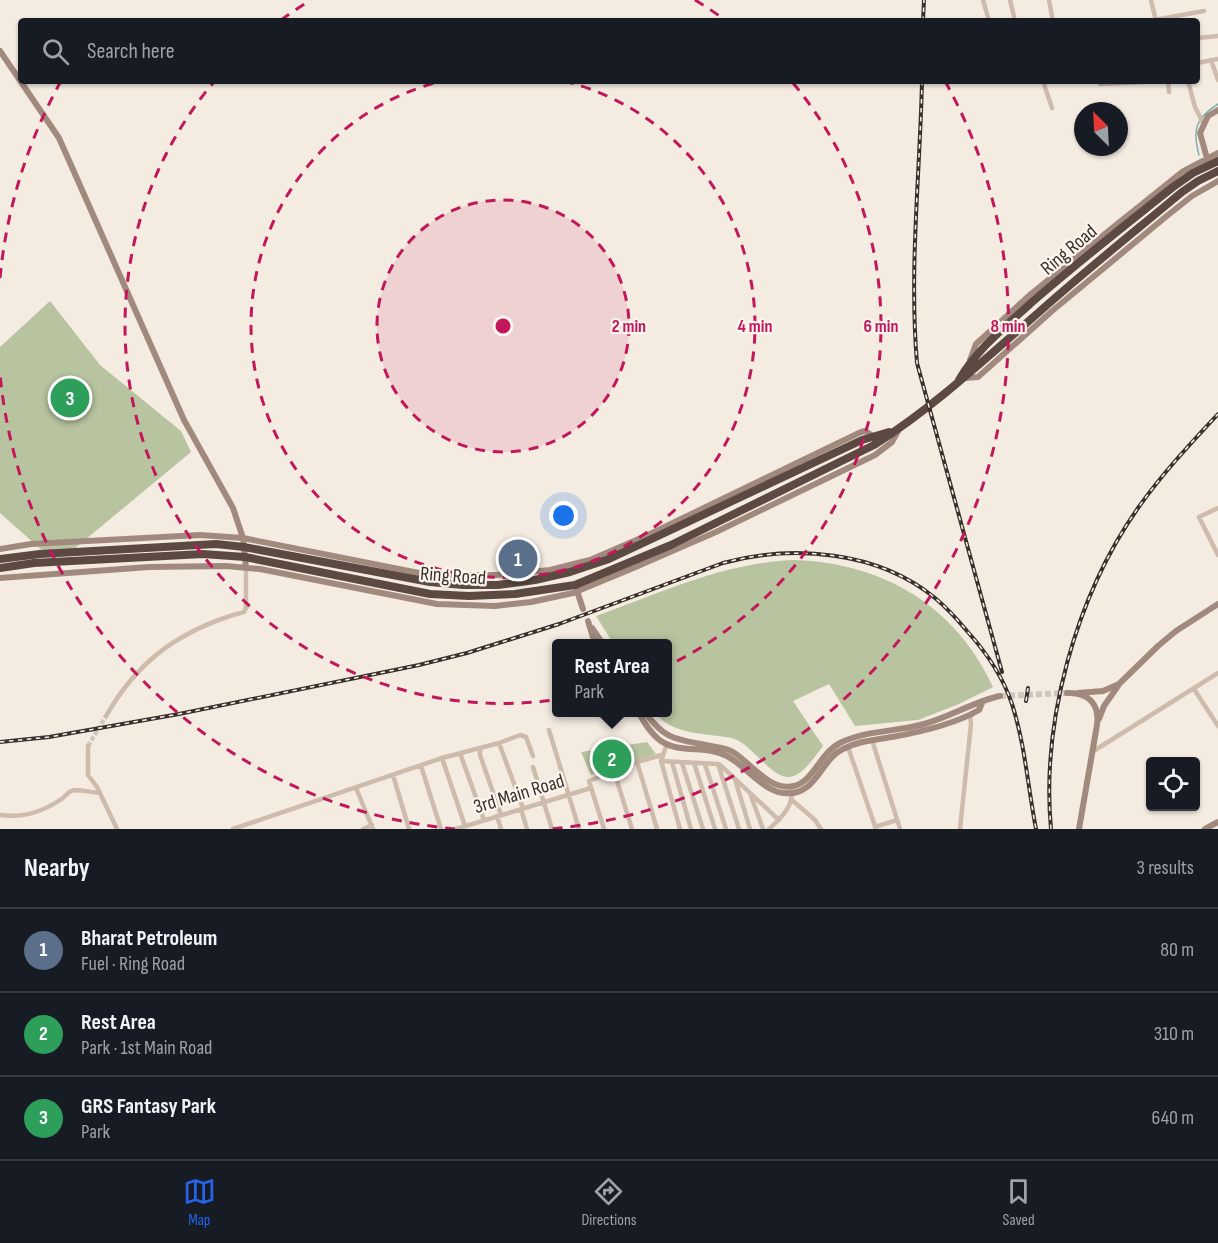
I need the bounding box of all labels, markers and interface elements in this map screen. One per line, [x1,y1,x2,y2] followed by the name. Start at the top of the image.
[18,18,1200,84] search box
[39,35,72,68] icon: search
[87,38,174,65] text: Search here
[1074,102,1128,156] north arrow
[1036,220,1102,280] street label: Ring Road
[493,316,513,336] centre of rings
[612,316,646,337] text: 2 min
[738,316,772,337] text: 4 min
[864,316,898,337] text: 6 min
[991,316,1025,337] text: 8 min
[50,376,90,420] pin: 3
[549,501,578,530] your location
[498,536,538,582] pin: 1
[419,562,487,590] street label: Ring Road
[552,639,672,717] popup
[575,653,649,680] text: Rest Area
[575,680,604,704] text: Park
[592,736,632,782] pin: 2
[1146,757,1200,811] map controls
[1146,757,1200,811] button: locate
[471,769,567,819] street label: 3rd Main Road
[24,853,90,884] text: Nearby
[1137,856,1194,880] text: 3 results
[81,925,217,952] text: Bharat Petroleum
[40,938,47,962] text: 1
[1160,938,1194,962] text: 80 m
[81,952,185,976] text: Fuel · Ring Road
[81,1009,156,1036] text: Rest Area
[39,1022,48,1046] text: 2
[1154,1022,1194,1046] text: 310 m
[81,1036,212,1060] text: Park · 1st Main Road
[81,1093,216,1120] text: GRS Fantasy Park
[39,1106,48,1130] text: 3
[1152,1106,1194,1130] text: 640 m
[81,1120,110,1144] text: Park
[183,1175,216,1230] tab: Map
[581,1175,637,1230] tab: Directions
[1002,1175,1035,1230] tab: Saved

